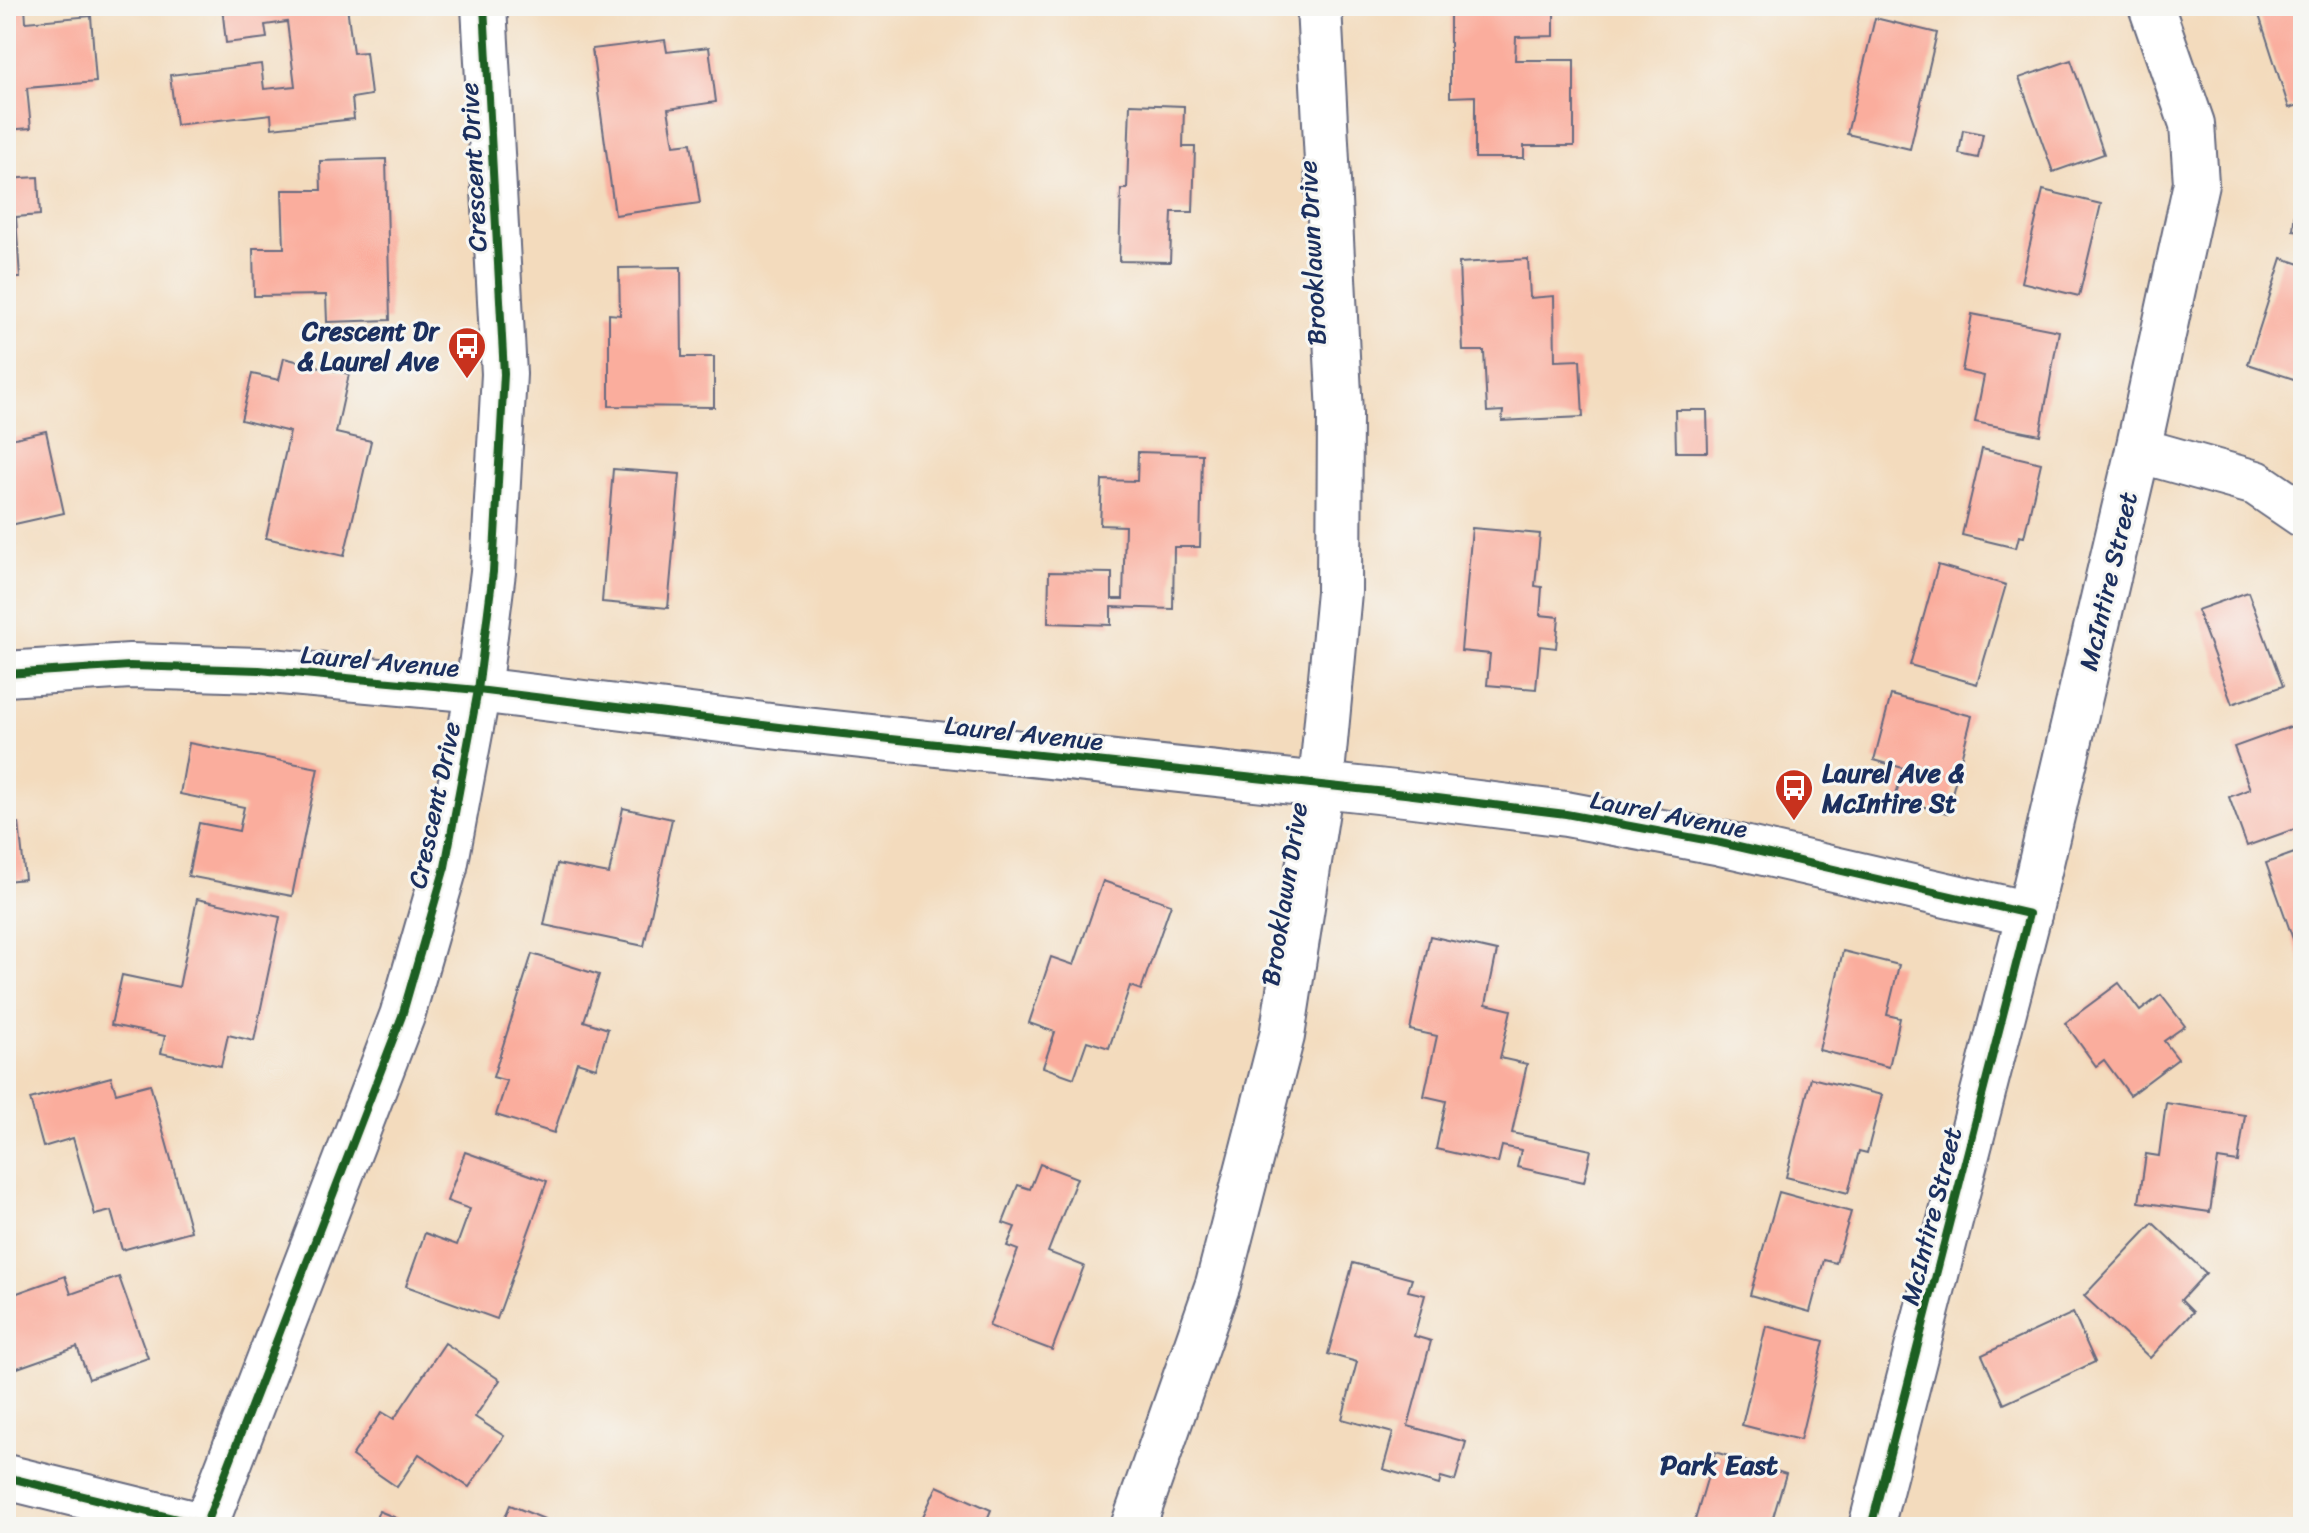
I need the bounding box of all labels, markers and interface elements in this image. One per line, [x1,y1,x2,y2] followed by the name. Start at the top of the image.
[446,81,500,253] street label: Crescent Drive
[1284,159,1340,347] street label: Brooklawn Drive
[297,308,441,384] place label: Crescent Dr & Laurel Ave
[446,325,488,380] bus stop icon: Crescent Dr & Laurel Ave
[2065,487,2151,675] street label: McIntire Street
[299,631,462,691] street label: Laurel Avenue
[942,702,1106,764] street label: Laurel Avenue
[394,717,474,893] street label: Crescent Drive
[1821,750,1965,826] place label: Laurel Ave & McIntire St
[1773,767,1815,822] bus stop icon: Laurel Ave & McIntire St
[1586,776,1752,852] street label: Laurel Avenue
[1247,799,1321,989] street label: Brooklawn Drive
[1887,1122,1975,1310] street label: McIntire Street
[1660,1440,1779,1489] district label: Park East

